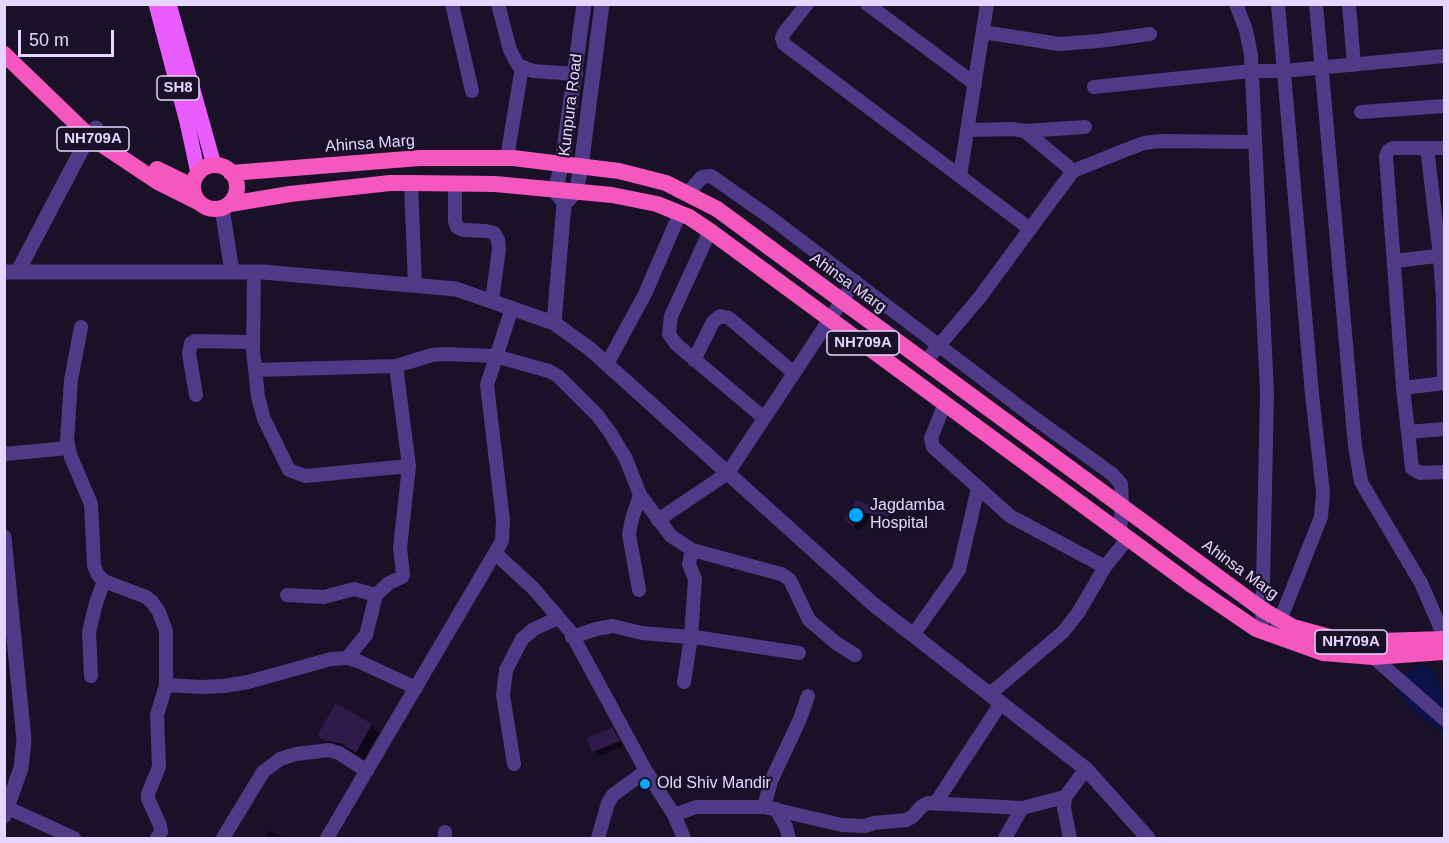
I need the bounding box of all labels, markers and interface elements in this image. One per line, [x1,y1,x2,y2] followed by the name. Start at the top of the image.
[21,18,117,56] scale bar
[29,30,69,50] text: 50 m
[555,53,587,157] street label: Kunpura Road
[157,76,199,100] road number: SH8
[57,127,129,151] road number: NH709A
[325,131,415,157] street label: Ahinsa Marg
[806,249,890,317] street label: Ahinsa Marg
[827,331,899,355] road number: NH709A
[870,496,945,534] place label: Jagdamba Hospital
[847,506,865,524] marker: Jagdamba Hospital
[1198,536,1282,604] street label: Ahinsa Marg
[1315,630,1387,654] road number: NH709A
[657,774,771,794] place label: Old Shiv Mandir
[638,777,652,791] marker: Old Shiv Mandir

